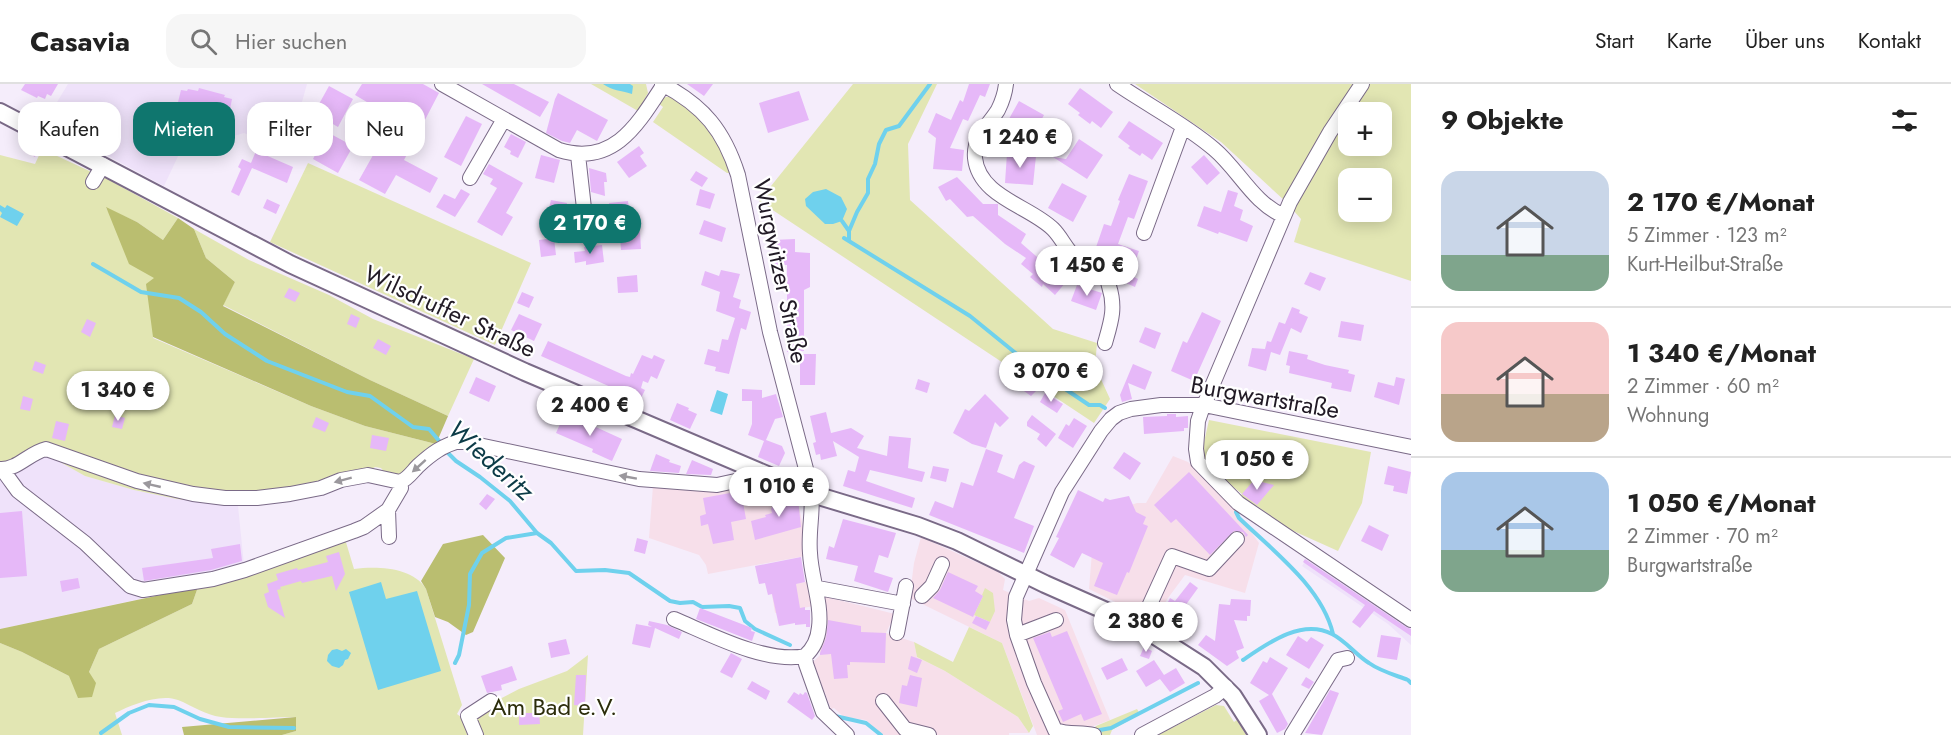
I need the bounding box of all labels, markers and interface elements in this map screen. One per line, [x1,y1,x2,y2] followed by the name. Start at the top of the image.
[166,14,586,68] search box
[30,21,130,62] text: Casavia
[187,25,220,58] icon: search
[235,25,347,57] text: Hier suchen
[1595,26,1634,56] text: Start
[1667,26,1712,56] text: Karte
[1745,26,1825,56] text: Über uns
[1858,26,1921,56] text: Kontakt
[1441,101,1564,139] text: 9 Objekte
[18,102,121,156] chip: Kaufen
[133,102,235,156] chip: Mieten
[247,102,333,156] chip: Filter
[345,102,425,156] chip: Neu
[1338,102,1392,222] map controls
[1338,102,1392,156] button: +
[1888,104,1921,137] icon: filters
[965,118,1075,169] pin: 1 240 €
[982,123,1058,152] text: 1 240 €
[1338,168,1392,222] button: −
[744,176,818,366] street label: Wurgwitzer Straße
[1627,183,1814,221] text: 2 170 €/Monat
[1489,195,1561,267] icon: home
[535,204,645,255] pin: 2 170 €
[553,209,627,238] text: 2 170 €
[1627,221,1787,250] text: 5 Zimmer · 123 m²
[1032,246,1142,297] pin: 1 450 €
[1627,250,1783,279] text: Kurt-Heilbut-Straße
[1049,251,1125,280] text: 1 450 €
[358,256,542,366] street label: Wilsdruffer Straße
[1627,334,1816,372] text: 1 340 €/Monat
[1489,346,1561,418] icon: home
[996,352,1106,403] pin: 3 070 €
[1013,357,1089,386] text: 3 070 €
[1188,367,1342,427] street label: Burgwartstraße
[63,371,173,422] pin: 1 340 €
[1627,372,1779,401] text: 2 Zimmer · 60 m²
[81,376,155,405] text: 1 340 €
[535,386,645,437] pin: 2 400 €
[551,391,629,420] text: 2 400 €
[1627,401,1710,430] text: Wohnung
[439,411,544,510] water label: Wiederitz
[1202,440,1312,491] pin: 1 050 €
[1220,445,1294,474] text: 1 050 €
[412,459,427,472] one-way arrow
[724,467,834,518] pin: 1 010 €
[619,472,638,481] one-way arrow
[743,472,815,501] text: 1 010 €
[334,476,352,486] one-way arrow
[142,479,161,489] one-way arrow
[1627,484,1816,522] text: 1 050 €/Monat
[1489,496,1561,568] icon: home
[1627,522,1778,551] text: 2 Zimmer · 70 m²
[1627,551,1752,580] text: Burgwartstraße
[1091,602,1201,653] pin: 2 380 €
[1108,607,1184,636] text: 2 380 €
[491,689,617,724] park label: Am Bad e.V.

